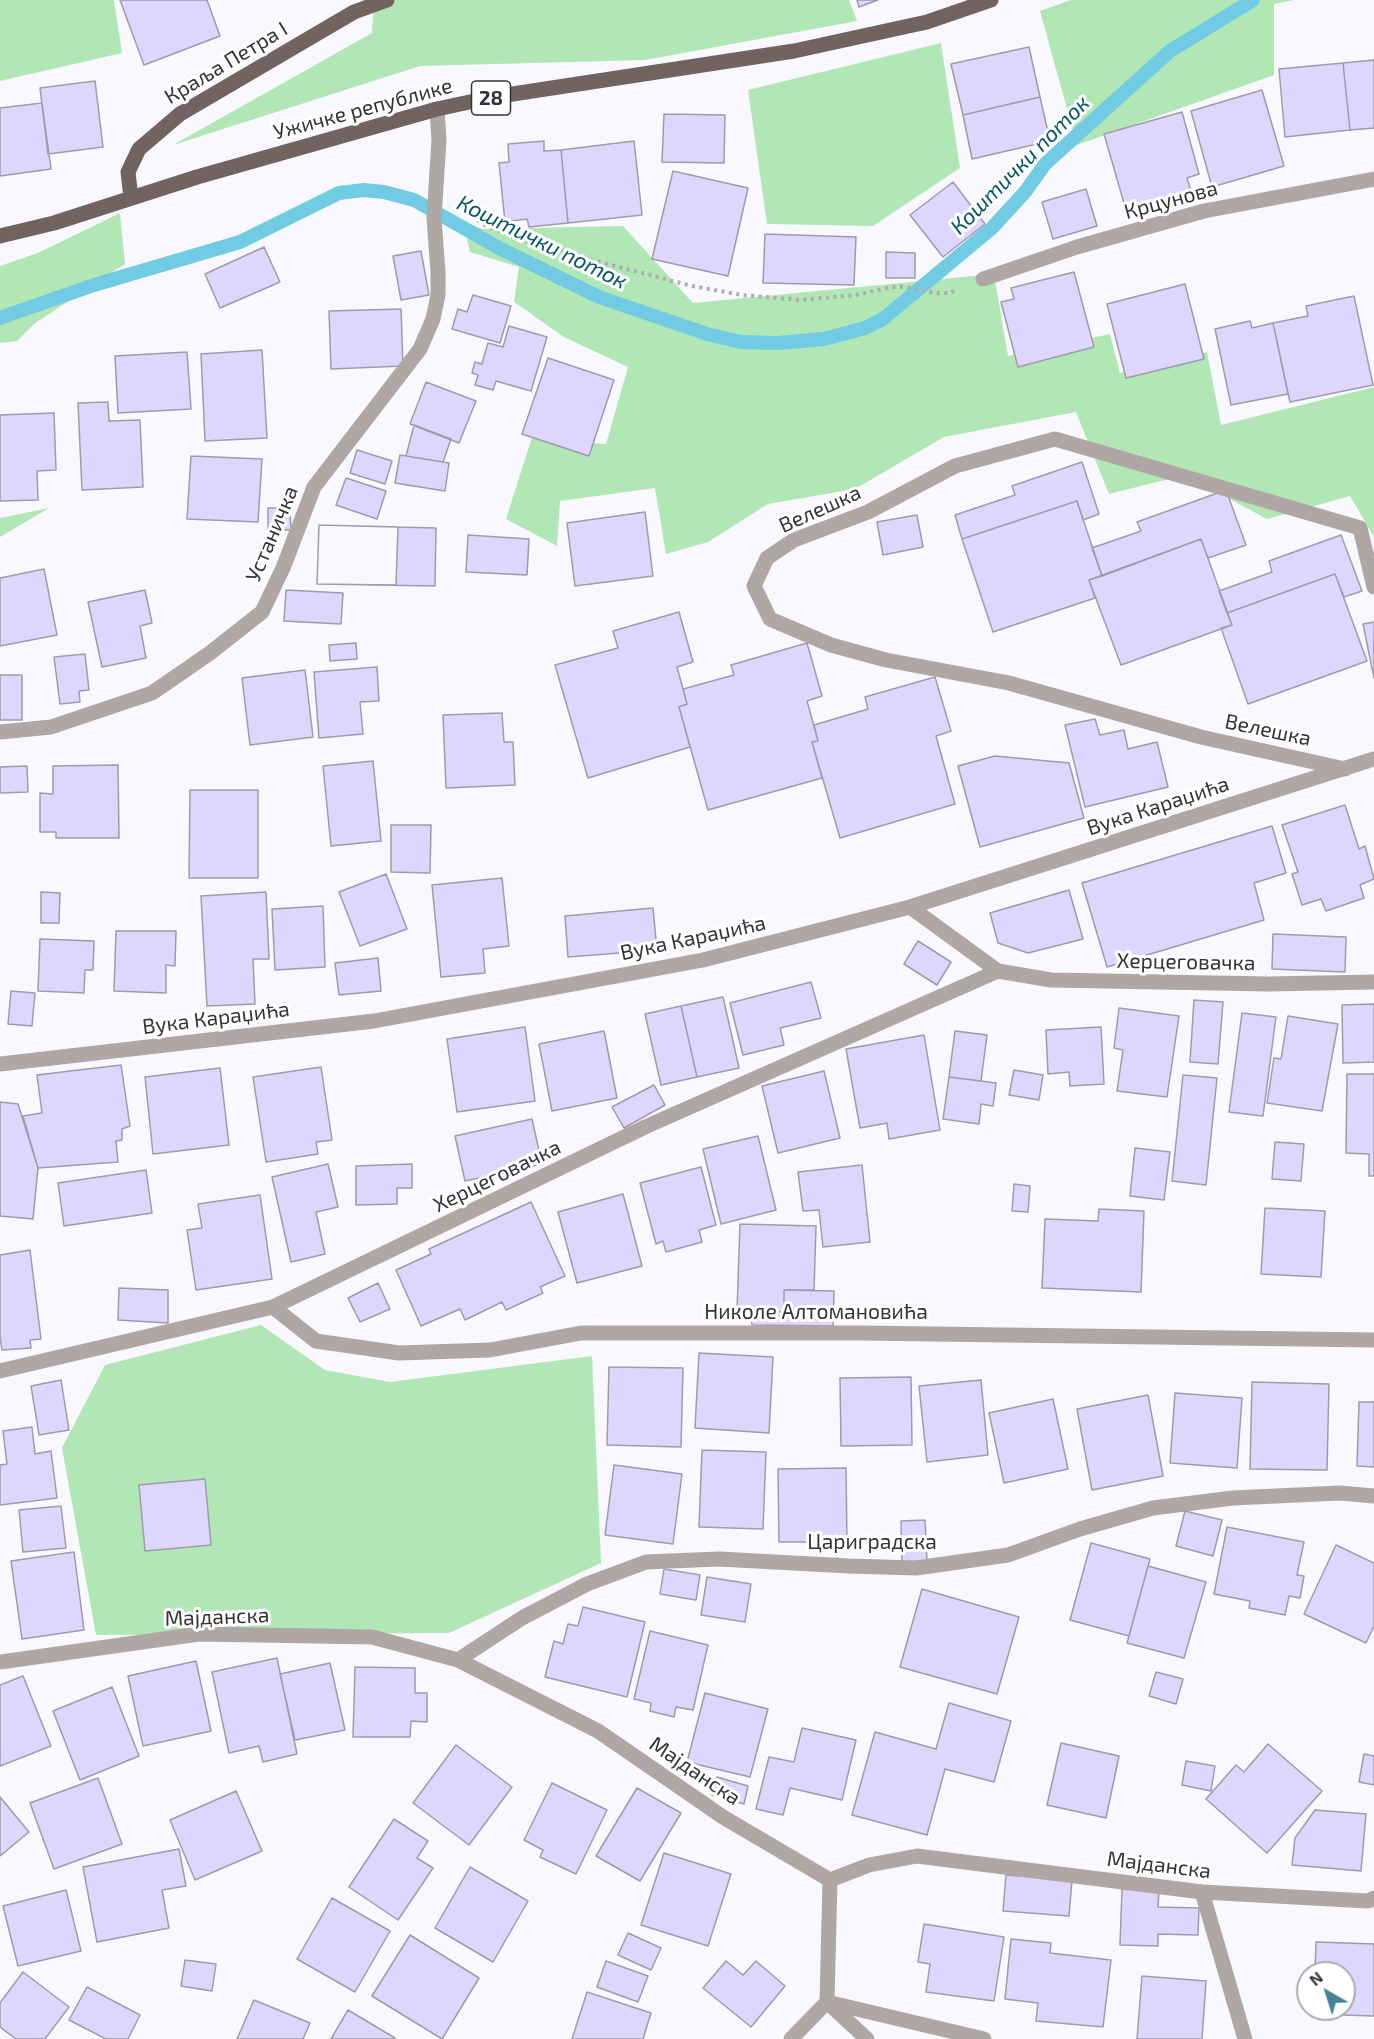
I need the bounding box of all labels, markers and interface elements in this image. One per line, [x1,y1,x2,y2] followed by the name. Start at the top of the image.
[160,16,292,110] street label: Краља Петра I
[271,73,455,145] street label: Ужичке републике
[472,81,510,115] road number: 28
[945,90,1095,240] water label: Коштички поток
[1122,175,1220,225] street label: Крцунова
[453,189,631,295] water label: Коштички поток
[775,480,865,538] street label: Велешка
[241,482,303,586] street label: Устаничка
[1223,709,1313,751] street label: Велешка
[1084,771,1232,841] street label: Вука Караџића
[618,910,768,966] street label: Вука Караџића
[1116,948,1256,976] street label: Херцеговачка
[141,996,291,1040] street label: Вука Караџића
[429,1134,565,1218] street label: Херцеговачка
[704,1299,928,1325] street label: Николе Алтомановића
[807,1529,937,1555] street label: Цариградска
[164,1603,270,1631] street label: Мајданска
[645,1731,745,1811] street label: Мајданска
[1106,1846,1212,1884] street label: Мајданска
[1296,1961,1356,2021] north arrow
[1305,1967,1326,1989] text: N

